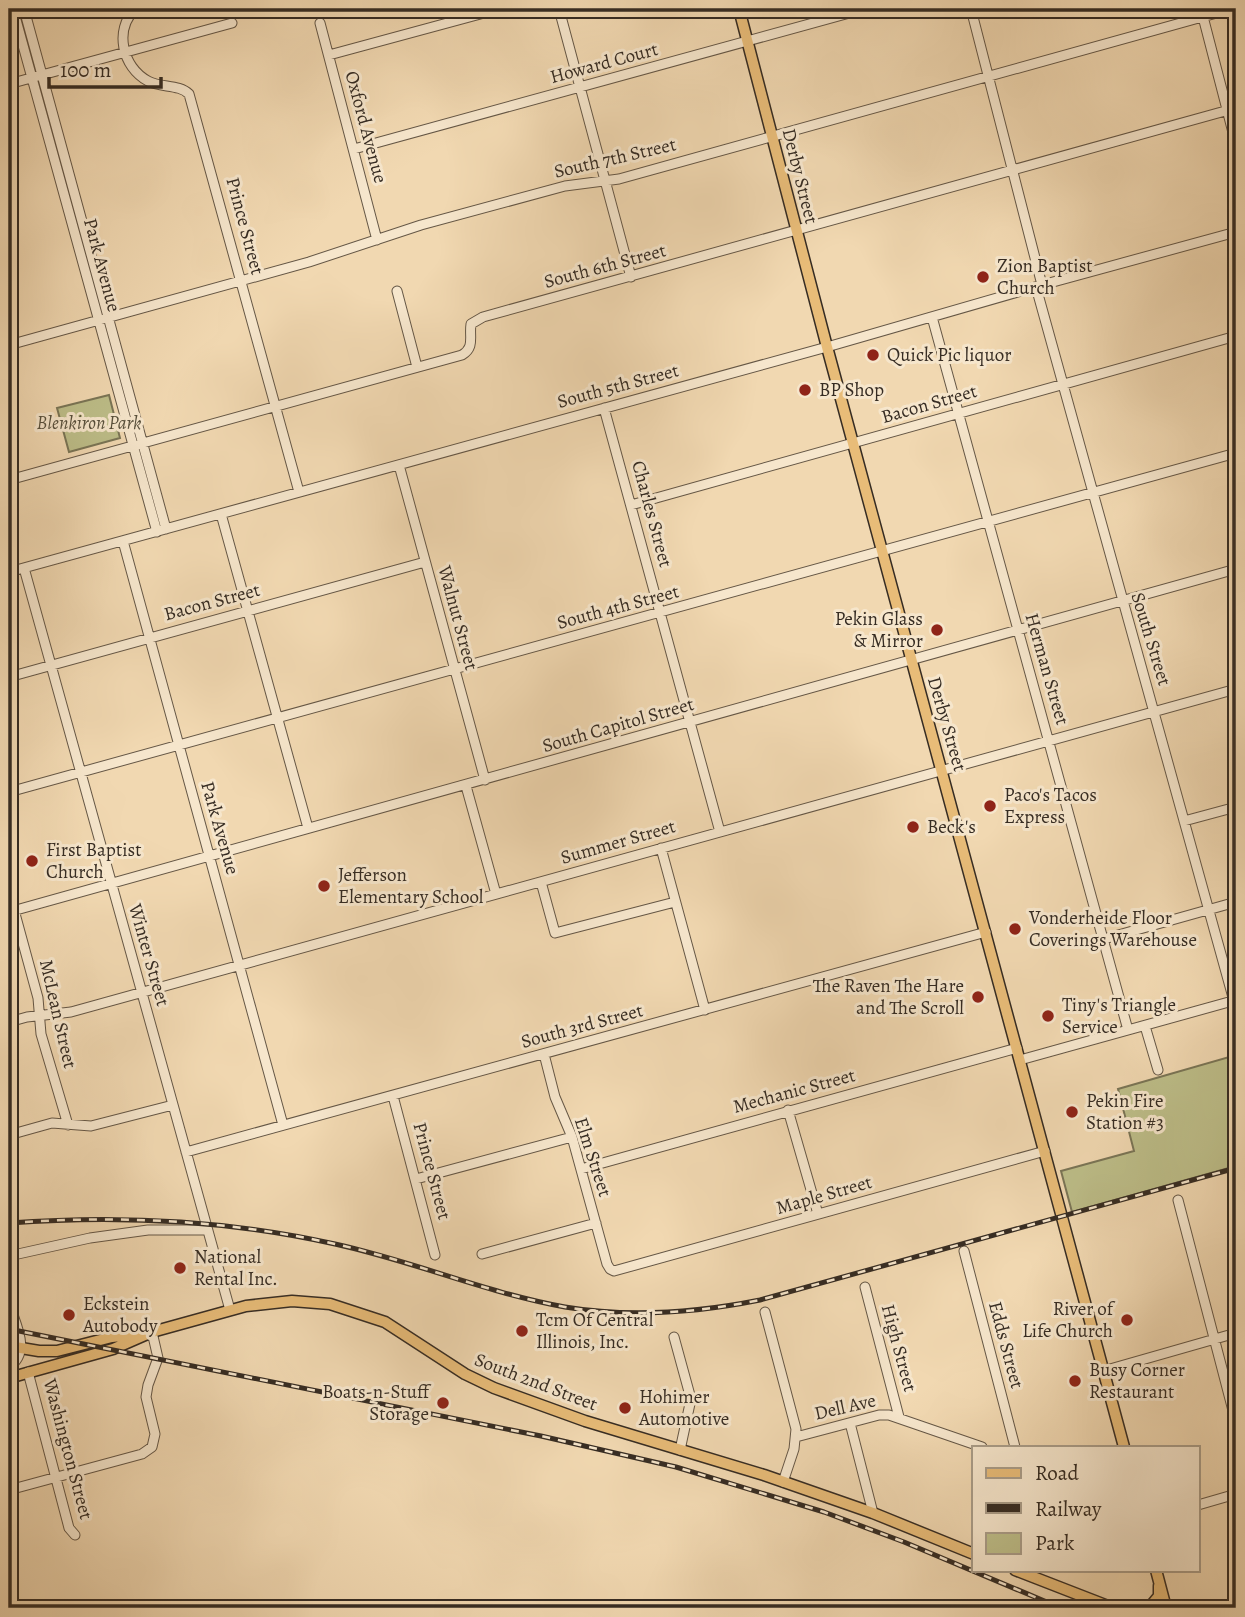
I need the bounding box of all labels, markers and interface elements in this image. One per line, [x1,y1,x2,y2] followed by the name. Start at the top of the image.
[547,36,661,90] street label: Howard Court
[49,46,161,90] scale bar
[60,56,111,84] text: 100 m
[339,68,393,186] street label: Oxford Avenue
[776,126,824,226] street label: Derby Street
[551,131,679,185] street label: South 7th Street
[219,174,271,278] street label: Prince Street
[77,215,127,315] street label: Park Avenue
[541,237,669,295] street label: South 6th Street
[997,253,1093,301] place label: Zion Baptist Church
[975,269,991,285] marker: Zion Baptist Church
[887,342,1011,368] place label: Quick Pic liquor
[865,347,881,363] marker: Quick Pic liquor
[554,357,682,415] street label: South 5th Street
[819,377,884,403] place label: BP Shop
[878,378,980,430] street label: Bacon Street
[797,382,813,398] marker: BP Shop
[36,410,142,436] park label: Blenkiron Park
[625,458,679,570] street label: Charles Street
[431,562,484,673] street label: Walnut Street
[161,577,263,627] street label: Bacon Street
[554,578,682,636] street label: South 4th Street
[1124,589,1178,689] street label: South Street
[835,606,923,654] place label: Pekin Glass & Mirror
[1019,610,1075,728] street label: Herman Street
[929,622,945,638] marker: Pekin Glass & Mirror
[921,674,973,774] street label: Derby Street
[539,691,697,759] street label: South Capitol Street
[194,778,246,878] street label: Park Avenue
[1004,782,1097,830] place label: Paco's Tacos Express
[982,798,998,814] marker: Paco's Tacos Express
[558,813,678,871] street label: Summer Street
[927,814,976,840] place label: Beck's
[905,819,921,835] marker: Beck's
[46,837,141,885] place label: First Baptist Church
[24,853,40,869] marker: First Baptist Church
[338,862,484,910] place label: Jefferson Elementary School
[316,878,332,894] marker: Jefferson Elementary School
[122,900,176,1009] street label: Winter Street
[1028,905,1197,953] place label: Vonderheide Floor Coverings Warehouse
[1007,921,1023,937] marker: Vonderheide Floor Coverings Warehouse
[33,957,83,1071] street label: McLean Street
[813,973,964,1021] place label: The Raven The Hare and The Scroll
[970,989,986,1005] marker: The Raven The Hare and The Scroll
[1062,992,1176,1040] place label: Tiny's Triangle Service
[518,997,646,1055] street label: South 3rd Street
[1040,1008,1056,1024] marker: Tiny's Triangle Service
[730,1062,858,1120] street label: Mechanic Street
[1086,1088,1164,1136] place label: Pekin Fire Station #3
[1064,1104,1080,1120] marker: Pekin Fire Station #3
[568,1114,618,1200] street label: Elm Street
[406,1119,458,1223] street label: Prince Street
[773,1169,875,1221] street label: Maple Street
[194,1244,278,1292] place label: National Rental Inc.
[172,1260,188,1276] marker: National Rental Inc.
[82,1291,158,1339] place label: Eckstein Autobody
[1022,1296,1116,1344] place label: River of Life Church
[982,1299,1030,1391] street label: Edds Street
[875,1301,923,1395] street label: High Street
[61,1307,77,1323] marker: Eckstein Autobody
[536,1307,654,1355] place label: Tcm Of Central Illinois, Inc.
[1119,1312,1135,1328] marker: River of Life Church
[514,1323,530,1339] marker: Tcm Of Central Illinois, Inc.
[471,1347,601,1417] street label: South 2nd Street
[1089,1357,1185,1405] place label: Busy Corner Restaurant
[1067,1373,1083,1389] marker: Busy Corner Restaurant
[36,1375,99,1522] street label: Washington Street
[322,1379,432,1427] place label: Boats-n-Stuff Storage
[638,1384,729,1432] place label: Hohimer Automotive
[812,1387,878,1427] street label: Dell Ave
[435,1395,451,1411] marker: Boats-n-Stuff Storage
[617,1400,633,1416] marker: Hohimer Automotive
[972,1446,1200,1572] legend
[1035,1459,1079,1487] text: Road
[1035,1495,1102,1523] text: Railway
[1035,1529,1075,1557] text: Park

